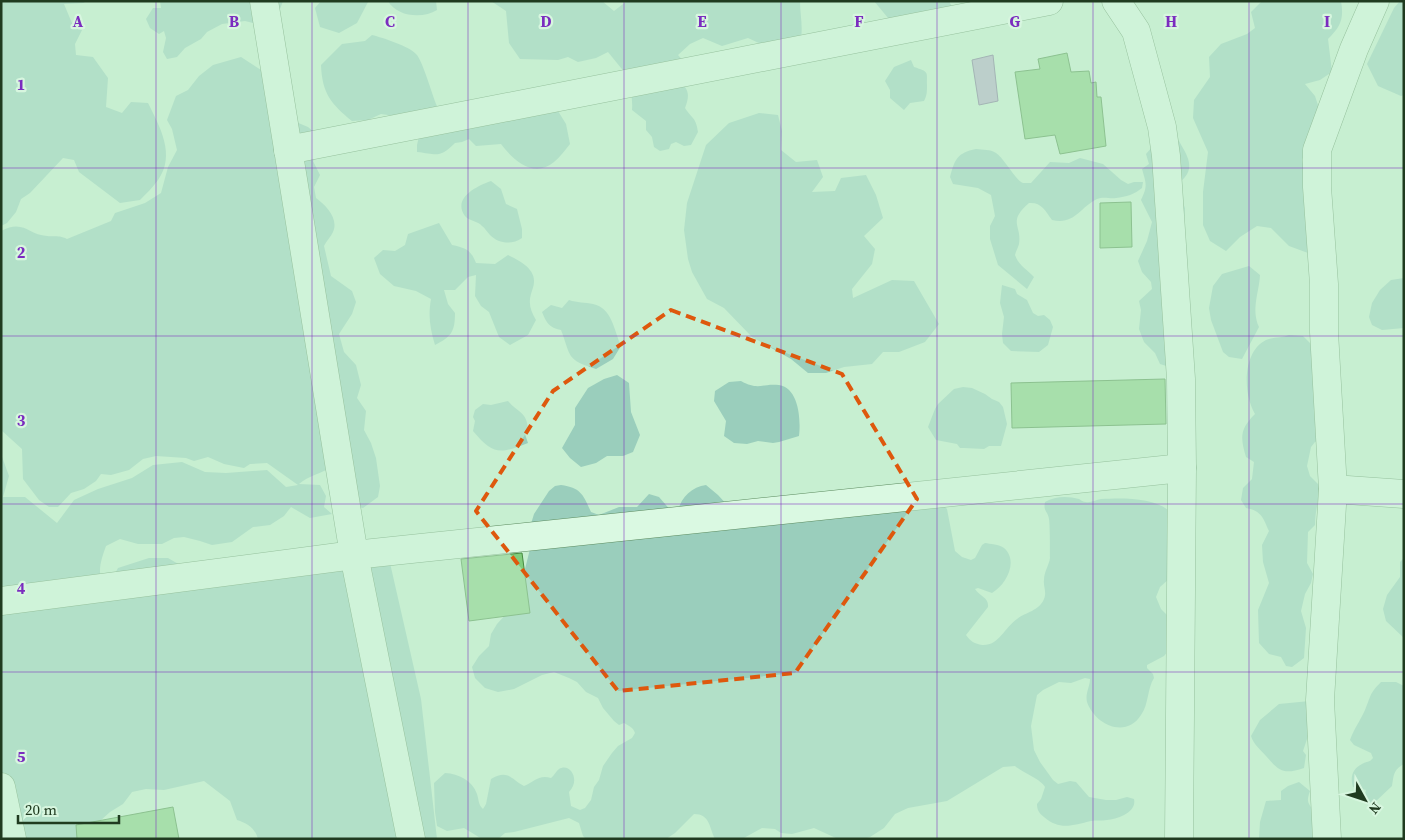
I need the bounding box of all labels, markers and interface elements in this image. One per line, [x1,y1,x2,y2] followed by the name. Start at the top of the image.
[73,10,84,32] text: A
[229,10,240,32] text: B
[385,10,395,32] text: C
[540,10,552,32] text: D
[697,10,707,32] text: E
[854,10,864,32] text: F
[1010,10,1021,32] text: G
[1165,10,1177,32] text: H
[1324,10,1330,32] text: I
[17,73,25,95] text: 1
[17,241,26,263] text: 2
[17,409,26,431] text: 3
[17,577,26,599] text: 4
[17,745,26,767] text: 5
[1340,775,1390,825] north arrow
[18,792,119,824] scale bar
[1364,798,1386,819] text: N
[25,799,57,820] text: 20 m

